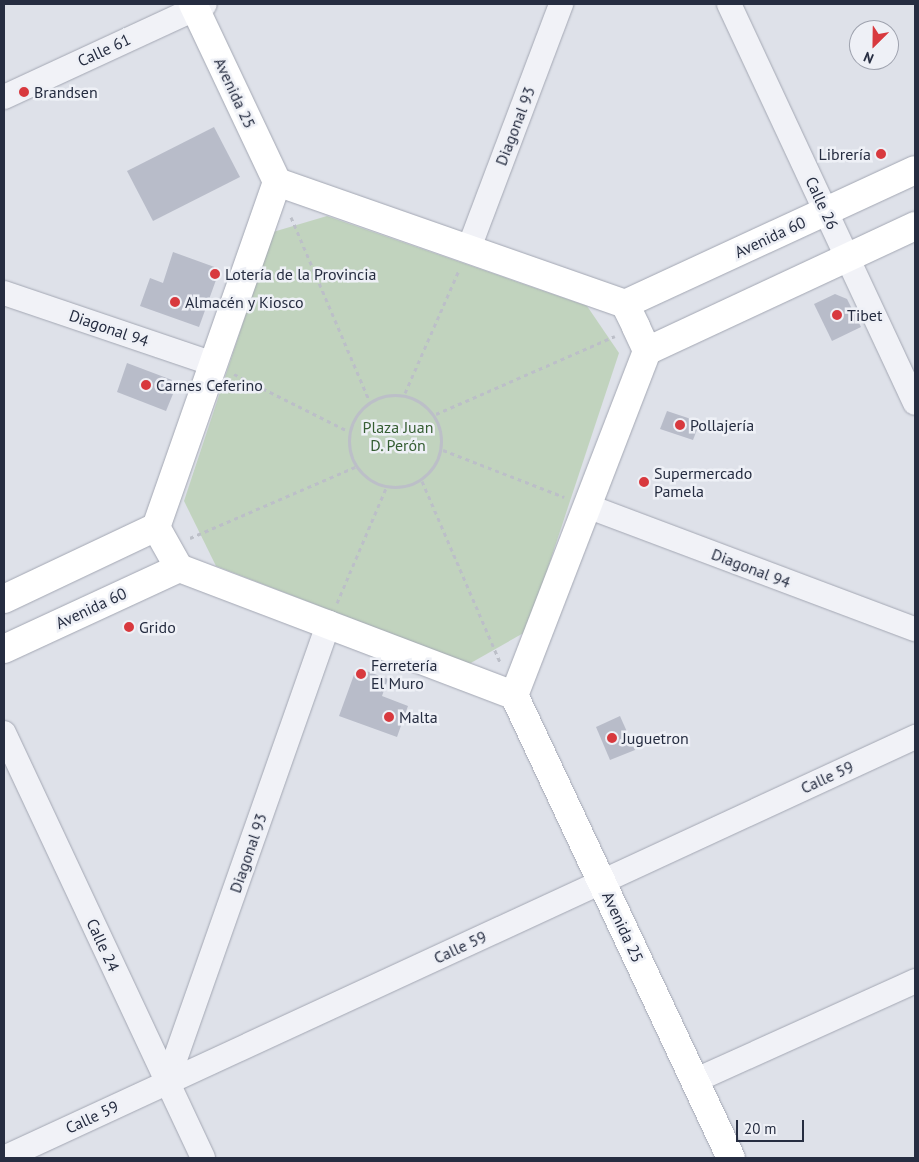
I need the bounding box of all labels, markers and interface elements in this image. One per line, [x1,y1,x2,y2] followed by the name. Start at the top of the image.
[849,20,899,70] north arrow
[75,29,133,71] street label: Calle 61
[861,48,876,68] text: N
[210,55,260,131] street label: Avenida 25
[34,82,98,102] place label: Brandsen
[491,84,539,168] street label: Diagonal 93
[18,86,30,98] marker: Brandsen
[819,144,871,164] place label: Librería
[875,148,887,160] marker: Librería
[801,174,843,232] street label: Calle 26
[732,212,808,262] street label: Avenida 60
[225,264,377,284] place label: Lotería de la Provincia
[209,268,221,280] marker: Lotería de la Provincia
[185,292,304,312] place label: Almacén y Kiosco
[169,296,181,308] marker: Almacén y Kiosco
[67,305,151,351] street label: Diagonal 94
[847,305,882,325] place label: Tibet
[831,309,843,321] marker: Tibet
[156,375,263,395] place label: Carnes Ceferino
[140,379,152,391] marker: Carnes Ceferino
[690,415,754,435] place label: Pollajería
[363,417,433,455] park label: Plaza Juan D. Perón
[674,419,686,431] marker: Pollajería
[654,463,752,501] place label: Supermercado Pamela
[638,476,650,488] marker: Supermercado Pamela
[709,544,793,592] street label: Diagonal 94
[53,583,129,633] street label: Avenida 60
[139,617,176,637] place label: Grido
[123,621,135,633] marker: Grido
[371,655,437,693] place label: Ferretería El Muro
[355,668,367,680] marker: Ferretería El Muro
[399,707,438,727] place label: Malta
[383,711,395,723] marker: Malta
[622,728,689,748] place label: Juguetron
[606,732,618,744] marker: Juguetron
[798,756,856,798] street label: Calle 59
[225,811,271,895] street label: Diagonal 93
[598,889,648,965] street label: Avenida 25
[82,916,124,974] street label: Calle 24
[431,926,489,968] street label: Calle 59
[63,1096,121,1138] street label: Calle 59
[739,1110,806,1142] scale bar
[744,1119,777,1138] text: 20 m

